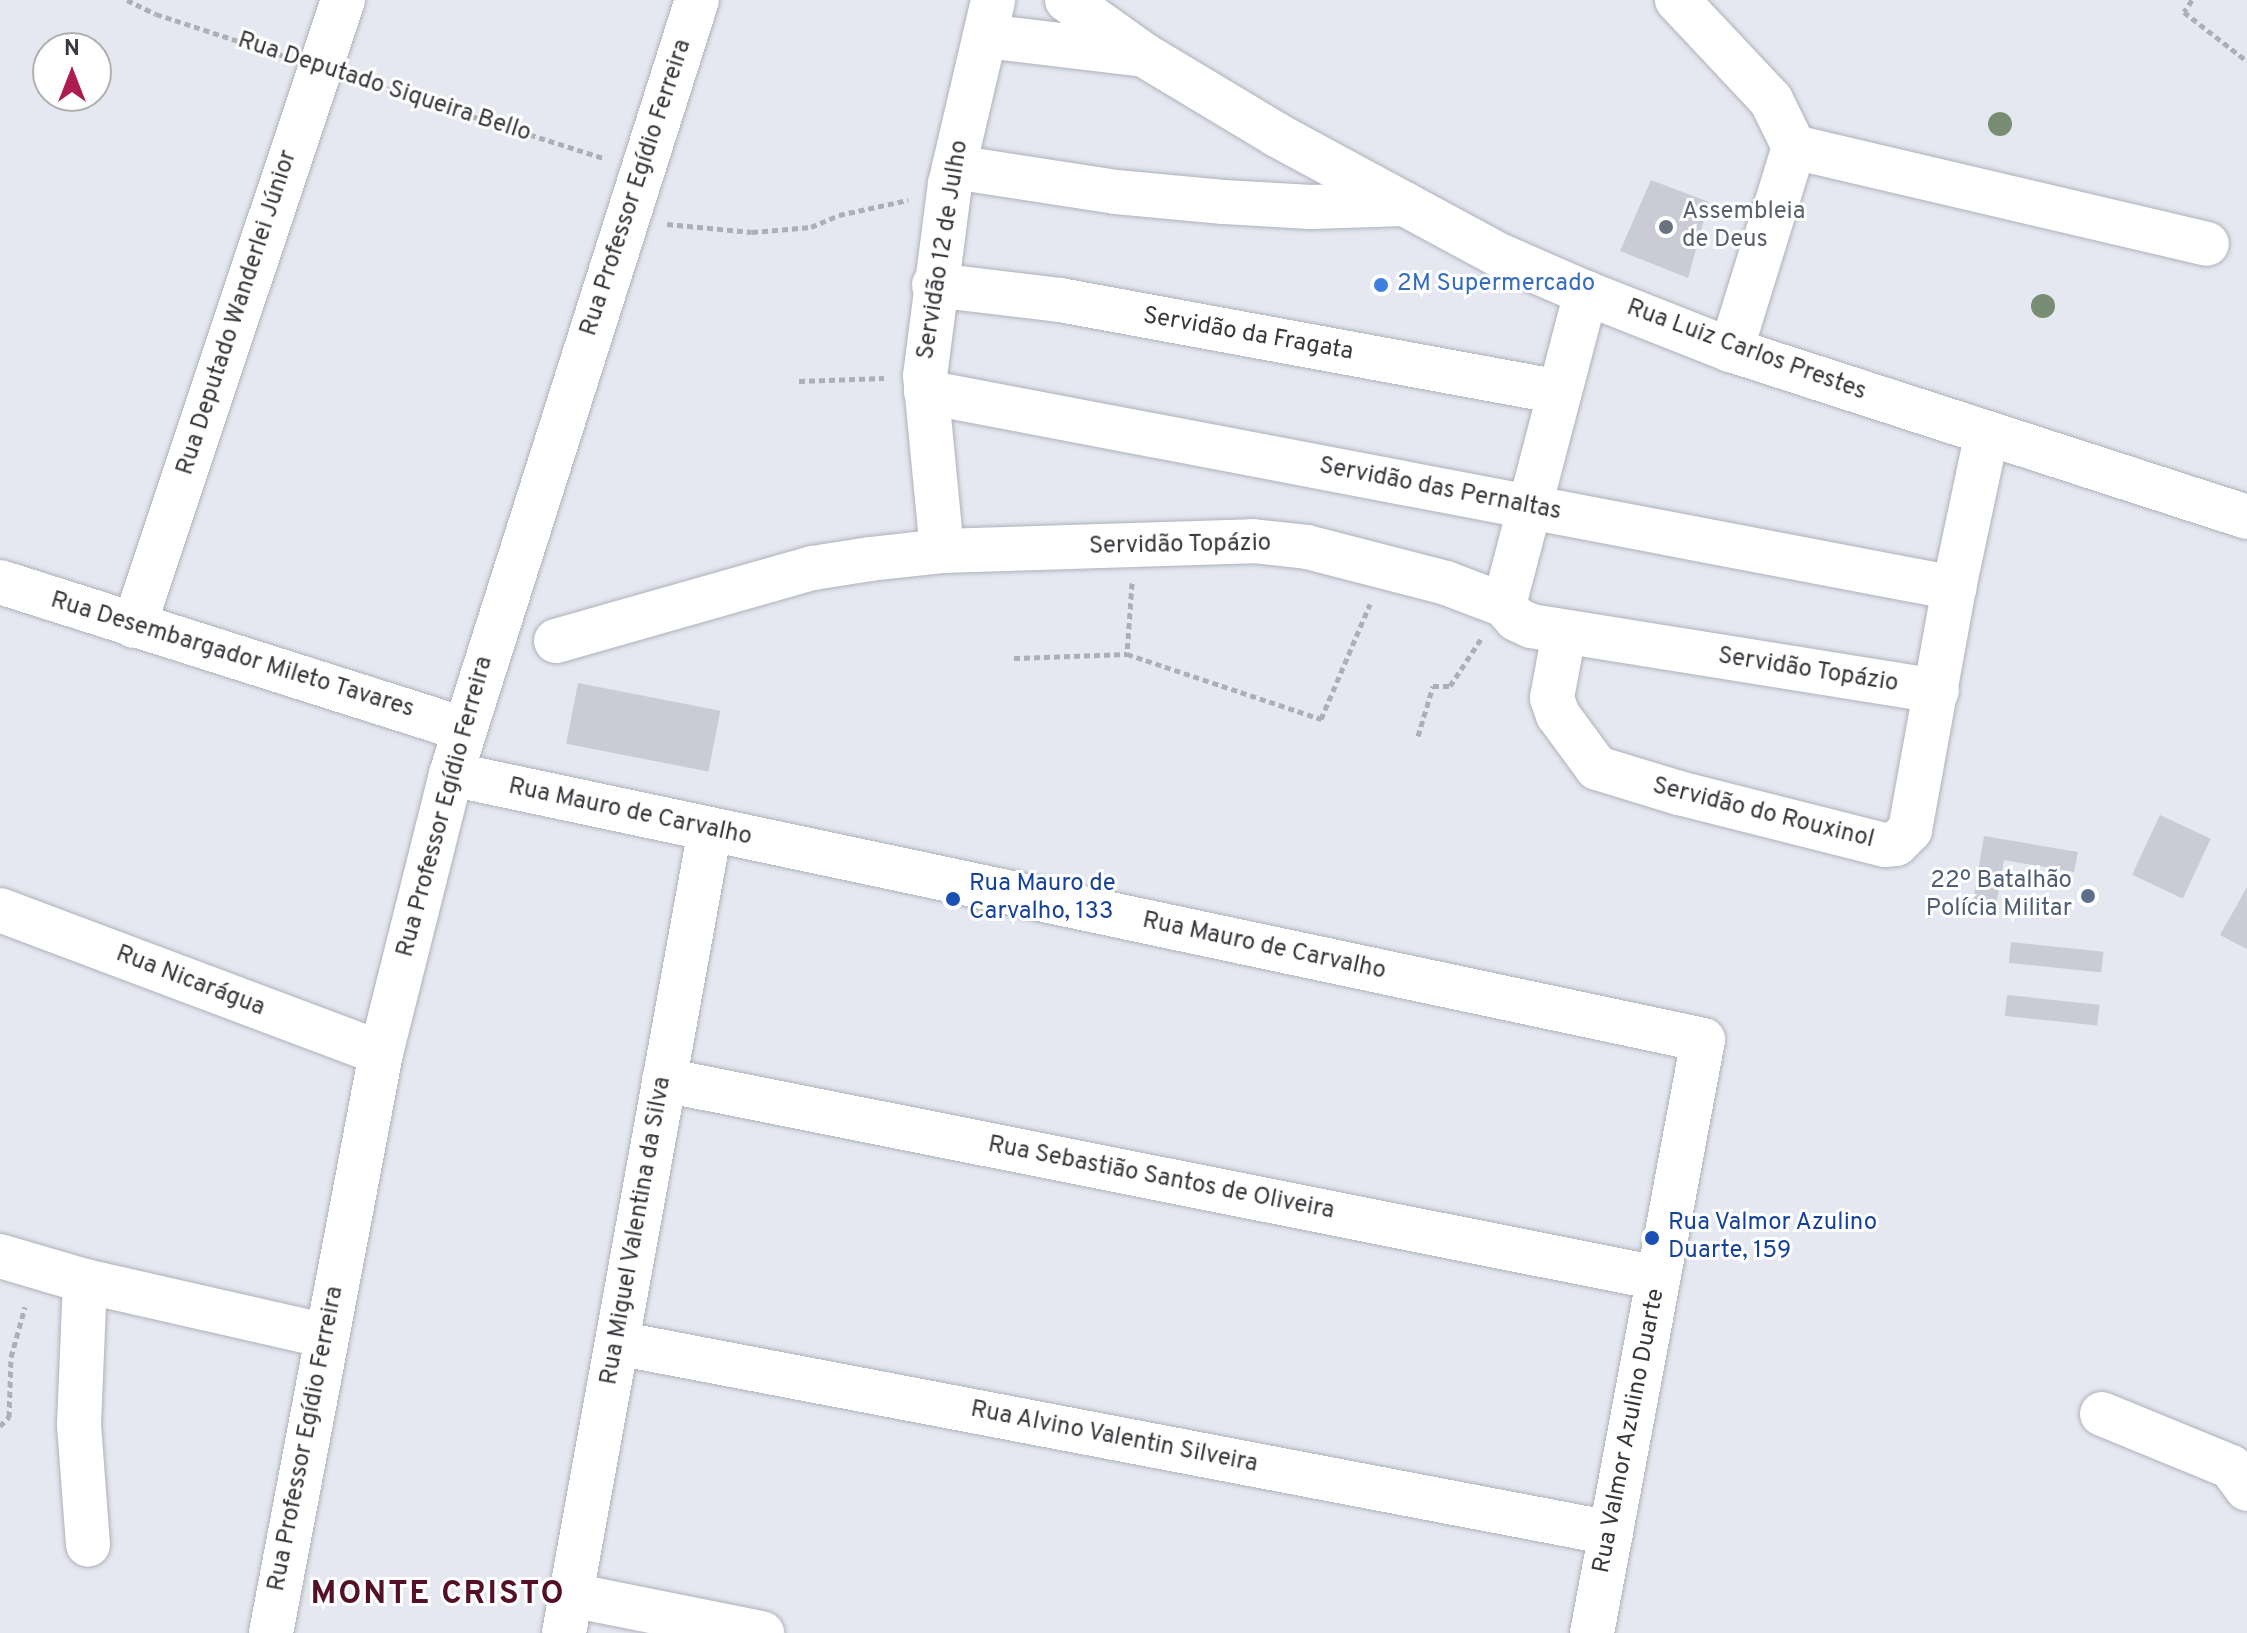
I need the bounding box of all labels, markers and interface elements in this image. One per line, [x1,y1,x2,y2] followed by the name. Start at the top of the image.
[234,27,534,149] street label: Rua Deputado Siqueira Bello
[32,32,112,112] north arrow
[64,36,80,63] text: N
[575,36,699,340] street label: Rua Professor Egídio Ferreira
[912,138,976,362] street label: Servidão 12 de Julho
[172,147,304,479] street label: Rua Deputado Wanderlei Júnior
[1682,199,1805,255] place label: Assembleia de Deus
[1657,218,1675,236] marker: Assembleia de Deus
[1397,271,1595,299] place label: 2M Supermercado
[1372,276,1390,294] marker: 2M Supermercado
[1622,294,1870,408] street label: Rua Luiz Carlos Prestes
[1141,302,1355,368] street label: Servidão da Fragata
[1317,452,1563,528] street label: Servidão das Pernaltas
[1088,530,1272,562] street label: Servidão Topázio
[46,587,418,725] street label: Rua Desembargador Mileto Tavares
[1715,642,1901,700] street label: Servidão Topázio
[392,654,500,960] street label: Rua Professor Egídio Ferreira
[506,773,754,853] street label: Rua Mauro de Carvalho
[1649,773,1877,855] street label: Servidão do Rouxinol
[1926,868,2072,924] place label: 22º Batalhão Polícia Militar
[969,871,1116,927] place label: Rua Mauro de Carvalho, 133
[2079,887,2097,905] marker: 22º Batalhão Polícia Militar
[944,890,962,908] marker: Rua Mauro de Carvalho, 133
[1140,907,1388,987] street label: Rua Mauro de Carvalho
[112,940,268,1024] street label: Rua Nicarágua
[596,1074,678,1388] street label: Rua Miguel Valentina da Silva
[985,1131,1337,1227] street label: Rua Sebastião Santos de Oliveira
[1668,1210,1879,1266] place label: Rua Valmor Azulino Duarte, 159
[1643,1229,1661,1247] marker: Rua Valmor Azulino Duarte, 159
[263,1284,351,1594] street label: Rua Professor Egídio Ferreira
[1588,1285,1672,1577] street label: Rua Valmor Azulino Duarte
[967,1396,1261,1480] street label: Rua Alvino Valentin Silveira
[310,1576,566,1614] district label: MONTE CRISTO

